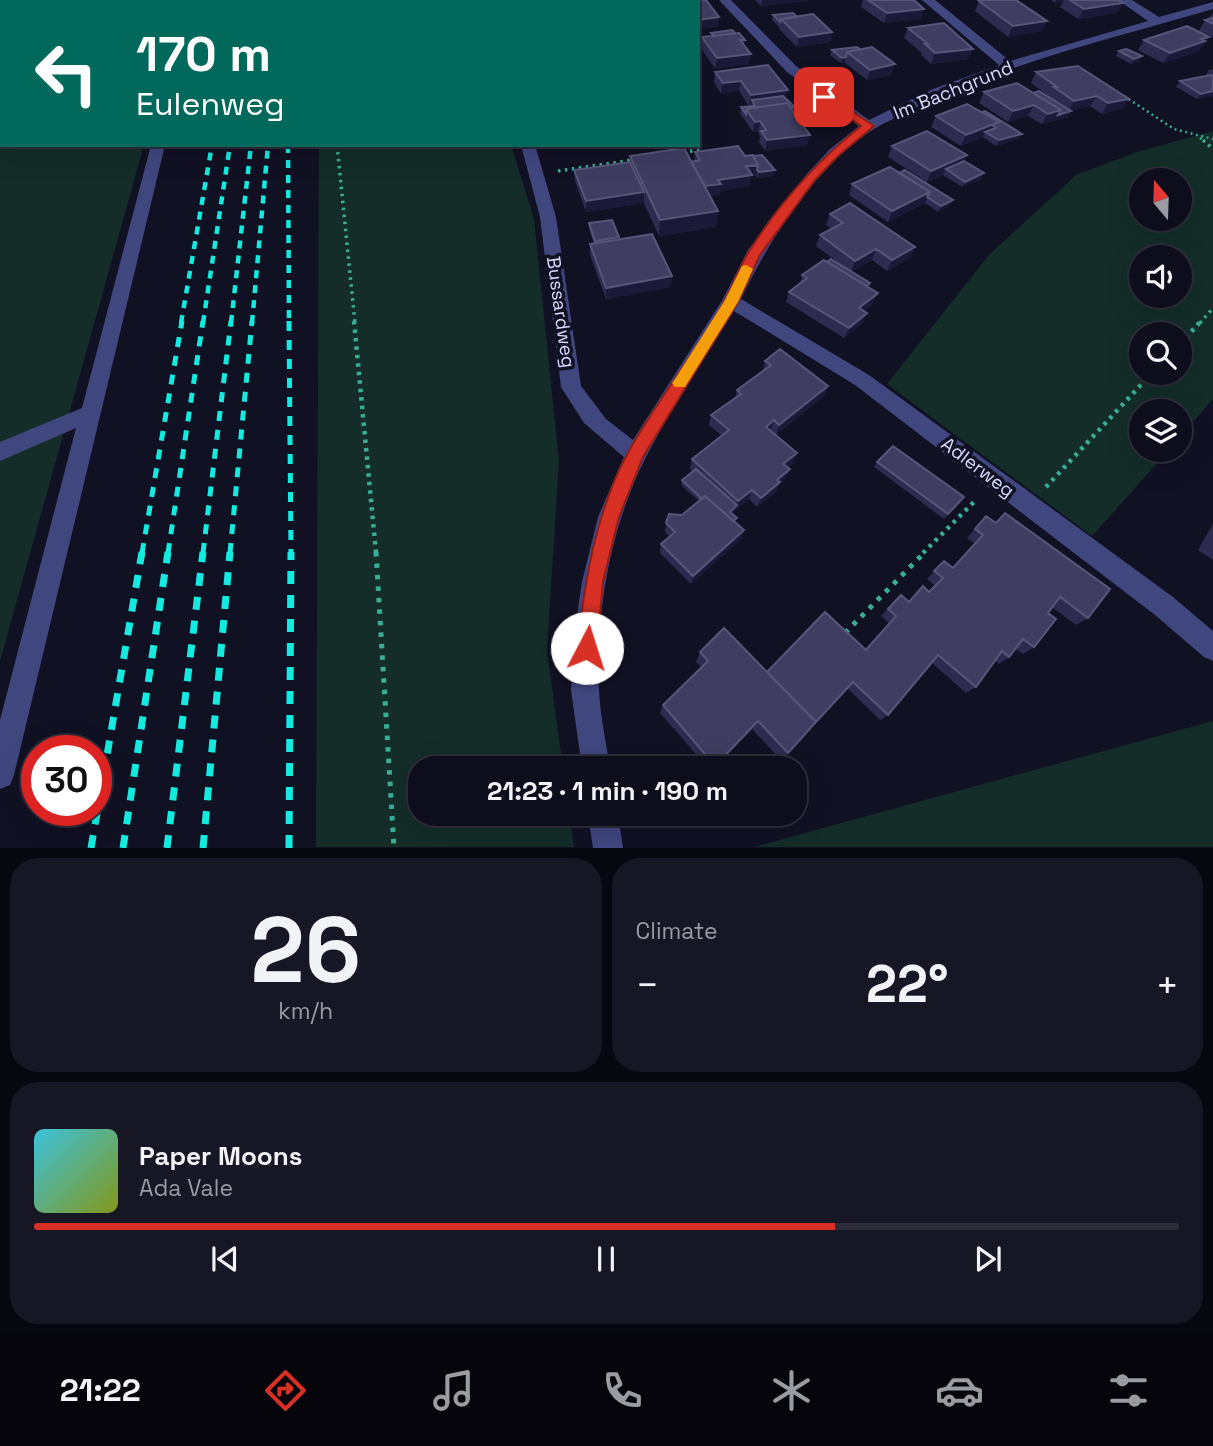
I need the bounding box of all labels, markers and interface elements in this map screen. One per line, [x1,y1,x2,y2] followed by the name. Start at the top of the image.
[136,23,271,85] text: 170 m
[21,28,112,119] icon: left
[889,55,1017,125] street label: Im Bachgrund
[794,67,854,127] pin
[805,78,843,116] icon: arrive
[136,84,285,124] text: Eulenweg
[1129,168,1192,231] north arrow
[1129,168,1192,462] map controls
[1129,245,1192,308] button: sound
[541,255,581,369] street label: Bussardweg
[1129,322,1192,385] button: search
[1129,399,1192,462] button: layers
[936,431,1020,503] street label: Adlerweg
[550,611,624,685] position arrow
[21,735,112,826] speed limit sign: 30
[487,774,728,808] text: 21:23 · 1 min · 190 m
[251,892,361,1009] text: 26
[636,916,718,946] text: Climate
[866,951,948,1017] text: 22°
[636,961,659,1009] text: −
[1155,961,1179,1009] text: +
[278,996,333,1026] text: km/h
[139,1139,302,1173] text: Paper Moons
[139,1173,233,1203] text: Ada Vale
[206,1240,244,1278] icon: previous
[587,1240,625,1278] icon: pause
[969,1240,1007,1278] icon: next
[261,1366,310,1415] icon: directions
[429,1366,478,1415] icon: music
[598,1366,647,1415] icon: phone
[767,1366,816,1415] icon: climate
[935,1366,984,1415] icon: car
[1104,1366,1153,1415] icon: filters
[60,1370,141,1410] text: 21:22

